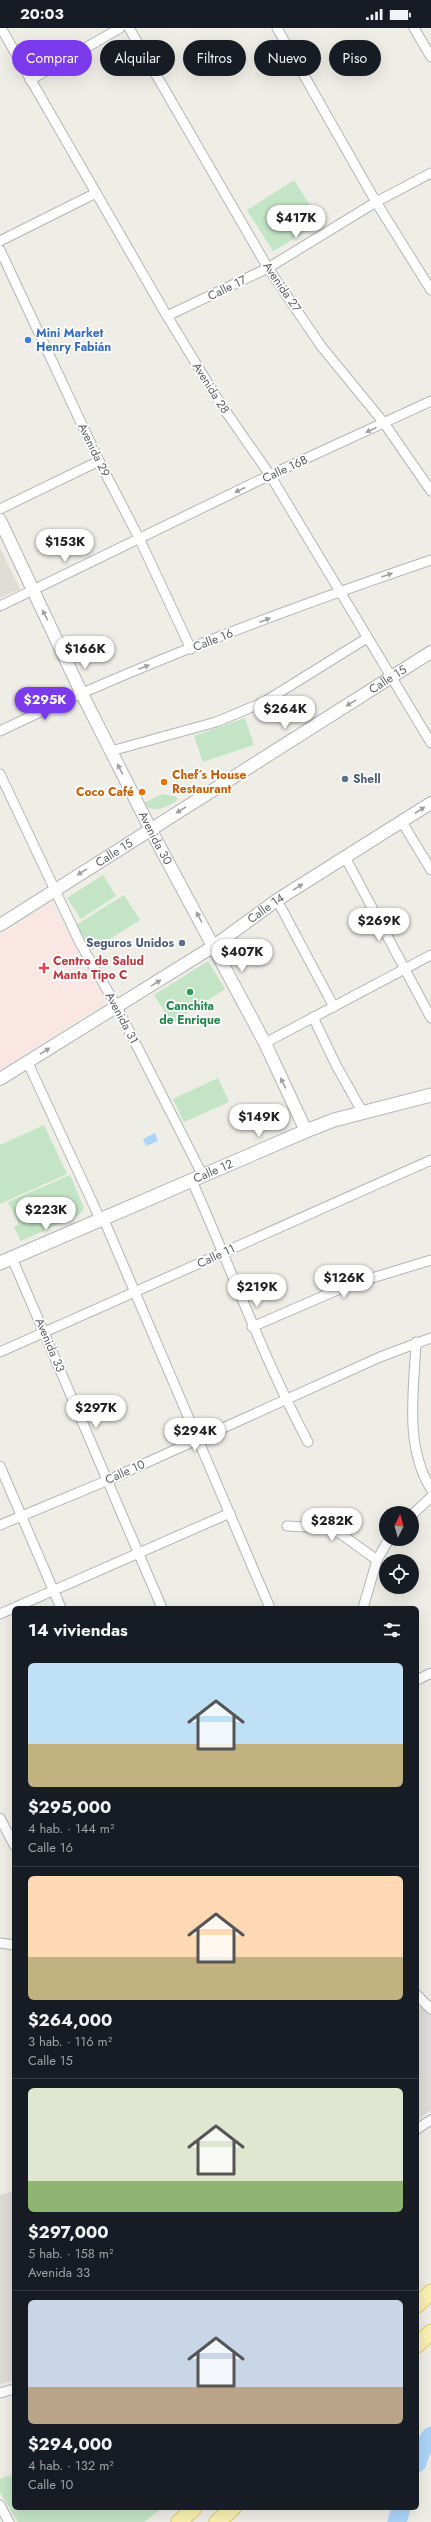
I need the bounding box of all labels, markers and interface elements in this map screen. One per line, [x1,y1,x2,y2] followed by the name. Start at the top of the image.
[20,3,64,25] text: 20:03
[12,40,92,76] chip: Comprar
[100,40,175,76] chip: Alquilar
[183,40,246,76] chip: Filtros
[254,40,321,76] chip: Nuevo
[329,40,381,76] chip: Piso
[268,205,324,239] pin: $417K
[276,208,316,227] text: $417K
[258,258,306,316] street label: Avenida 27
[205,271,250,305] street label: Calle 17
[36,324,111,356] place label: Mini Market Henry Fabián
[23,335,33,345] marker: Mini Market Henry Fabián
[188,359,234,417] street label: Avenida 28
[73,420,115,480] street label: Avenida 29
[364,427,376,433] one-way arrow
[259,451,311,487] street label: Calle 16B
[234,487,245,493] one-way arrow
[37,529,93,563] pin: $153K
[45,532,85,551] text: $153K
[381,572,393,578] one-way arrow
[42,609,48,620] one-way arrow
[259,617,271,623] one-way arrow
[190,624,236,656] street label: Calle 16
[57,636,113,670] pin: $166K
[64,639,106,658] text: $166K
[365,661,410,698] street label: Calle 15
[138,664,150,670] one-way arrow
[17,687,73,721] pin: $295K
[24,690,66,709] text: $295K
[257,696,313,730] pin: $264K
[263,699,307,718] text: $264K
[346,699,356,707] one-way arrow
[117,763,124,775] one-way arrow
[172,766,247,798] place label: Chef´s House Restaurant
[353,770,381,788] place label: Shell
[340,774,350,784] marker: Shell
[159,777,169,787] marker: Chef´s House Restaurant
[76,783,134,801] place label: Coco Café
[137,787,147,797] marker: Coco Café
[175,806,187,813] one-way arrow
[415,806,425,814] one-way arrow
[134,808,177,868] street label: Avenida 30
[92,834,137,871] street label: Calle 15
[76,868,88,875] one-way arrow
[292,883,304,890] one-way arrow
[244,889,288,928] street label: Calle 14
[351,908,407,942] pin: $269K
[196,911,202,923] one-way arrow
[357,911,401,930] text: $269K
[86,934,175,952] place label: Seguros Unidos
[177,938,187,948] marker: Seguros Unidos
[214,939,270,973] pin: $407K
[221,942,263,961] text: $407K
[53,952,144,984] place label: Centro de Salud Manta Tipo C
[38,962,50,974] marker: Centro de Salud Manta Tipo C
[150,979,161,987] one-way arrow
[185,987,195,997] marker: Canchita de Enrique
[101,989,143,1047] street label: Avenida 31
[159,997,221,1029] place label: Canchita de Enrique
[39,1047,51,1054] one-way arrow
[280,1077,286,1088] one-way arrow
[231,1104,287,1138] pin: $149K
[238,1107,280,1126] text: $149K
[190,1155,236,1188] street label: Calle 12
[18,1197,74,1231] pin: $223K
[25,1200,67,1219] text: $223K
[194,1239,238,1273] street label: Calle 11
[316,1265,372,1299] pin: $126K
[323,1268,365,1287] text: $126K
[229,1274,285,1308] pin: $219K
[236,1277,278,1296] text: $219K
[31,1315,70,1375] street label: Avenida 33
[68,1395,124,1429] pin: $297K
[75,1398,117,1417] text: $297K
[167,1418,223,1452] pin: $294K
[173,1421,217,1440] text: $294K
[102,1455,148,1489] street label: Calle 10
[379,1506,419,1546] north arrow
[379,1506,419,1594] map controls
[304,1508,360,1542] pin: $282K
[311,1511,353,1530] text: $282K
[379,1554,419,1594] button: locate
[28,1618,128,1642] text: 14 viviendas
[381,1619,403,1641] icon: filters
[180,1689,252,1761] icon: home
[28,1795,111,1819] text: $295,000
[28,1819,114,1838] text: 4 hab. · 144 m²
[28,1838,73,1857] text: Calle 16
[180,1902,252,1974] icon: home
[28,2008,112,2032] text: $264,000
[28,2032,112,2051] text: 3 hab. · 116 m²
[28,2051,73,2070] text: Calle 15
[180,2114,252,2186] icon: home
[28,2220,108,2244] text: $297,000
[28,2244,114,2263] text: 5 hab. · 158 m²
[28,2263,90,2282] text: Avenida 33
[180,2326,252,2398] icon: home
[28,2432,112,2456] text: $294,000
[28,2456,114,2475] text: 4 hab. · 132 m²
[28,2475,73,2494] text: Calle 10

